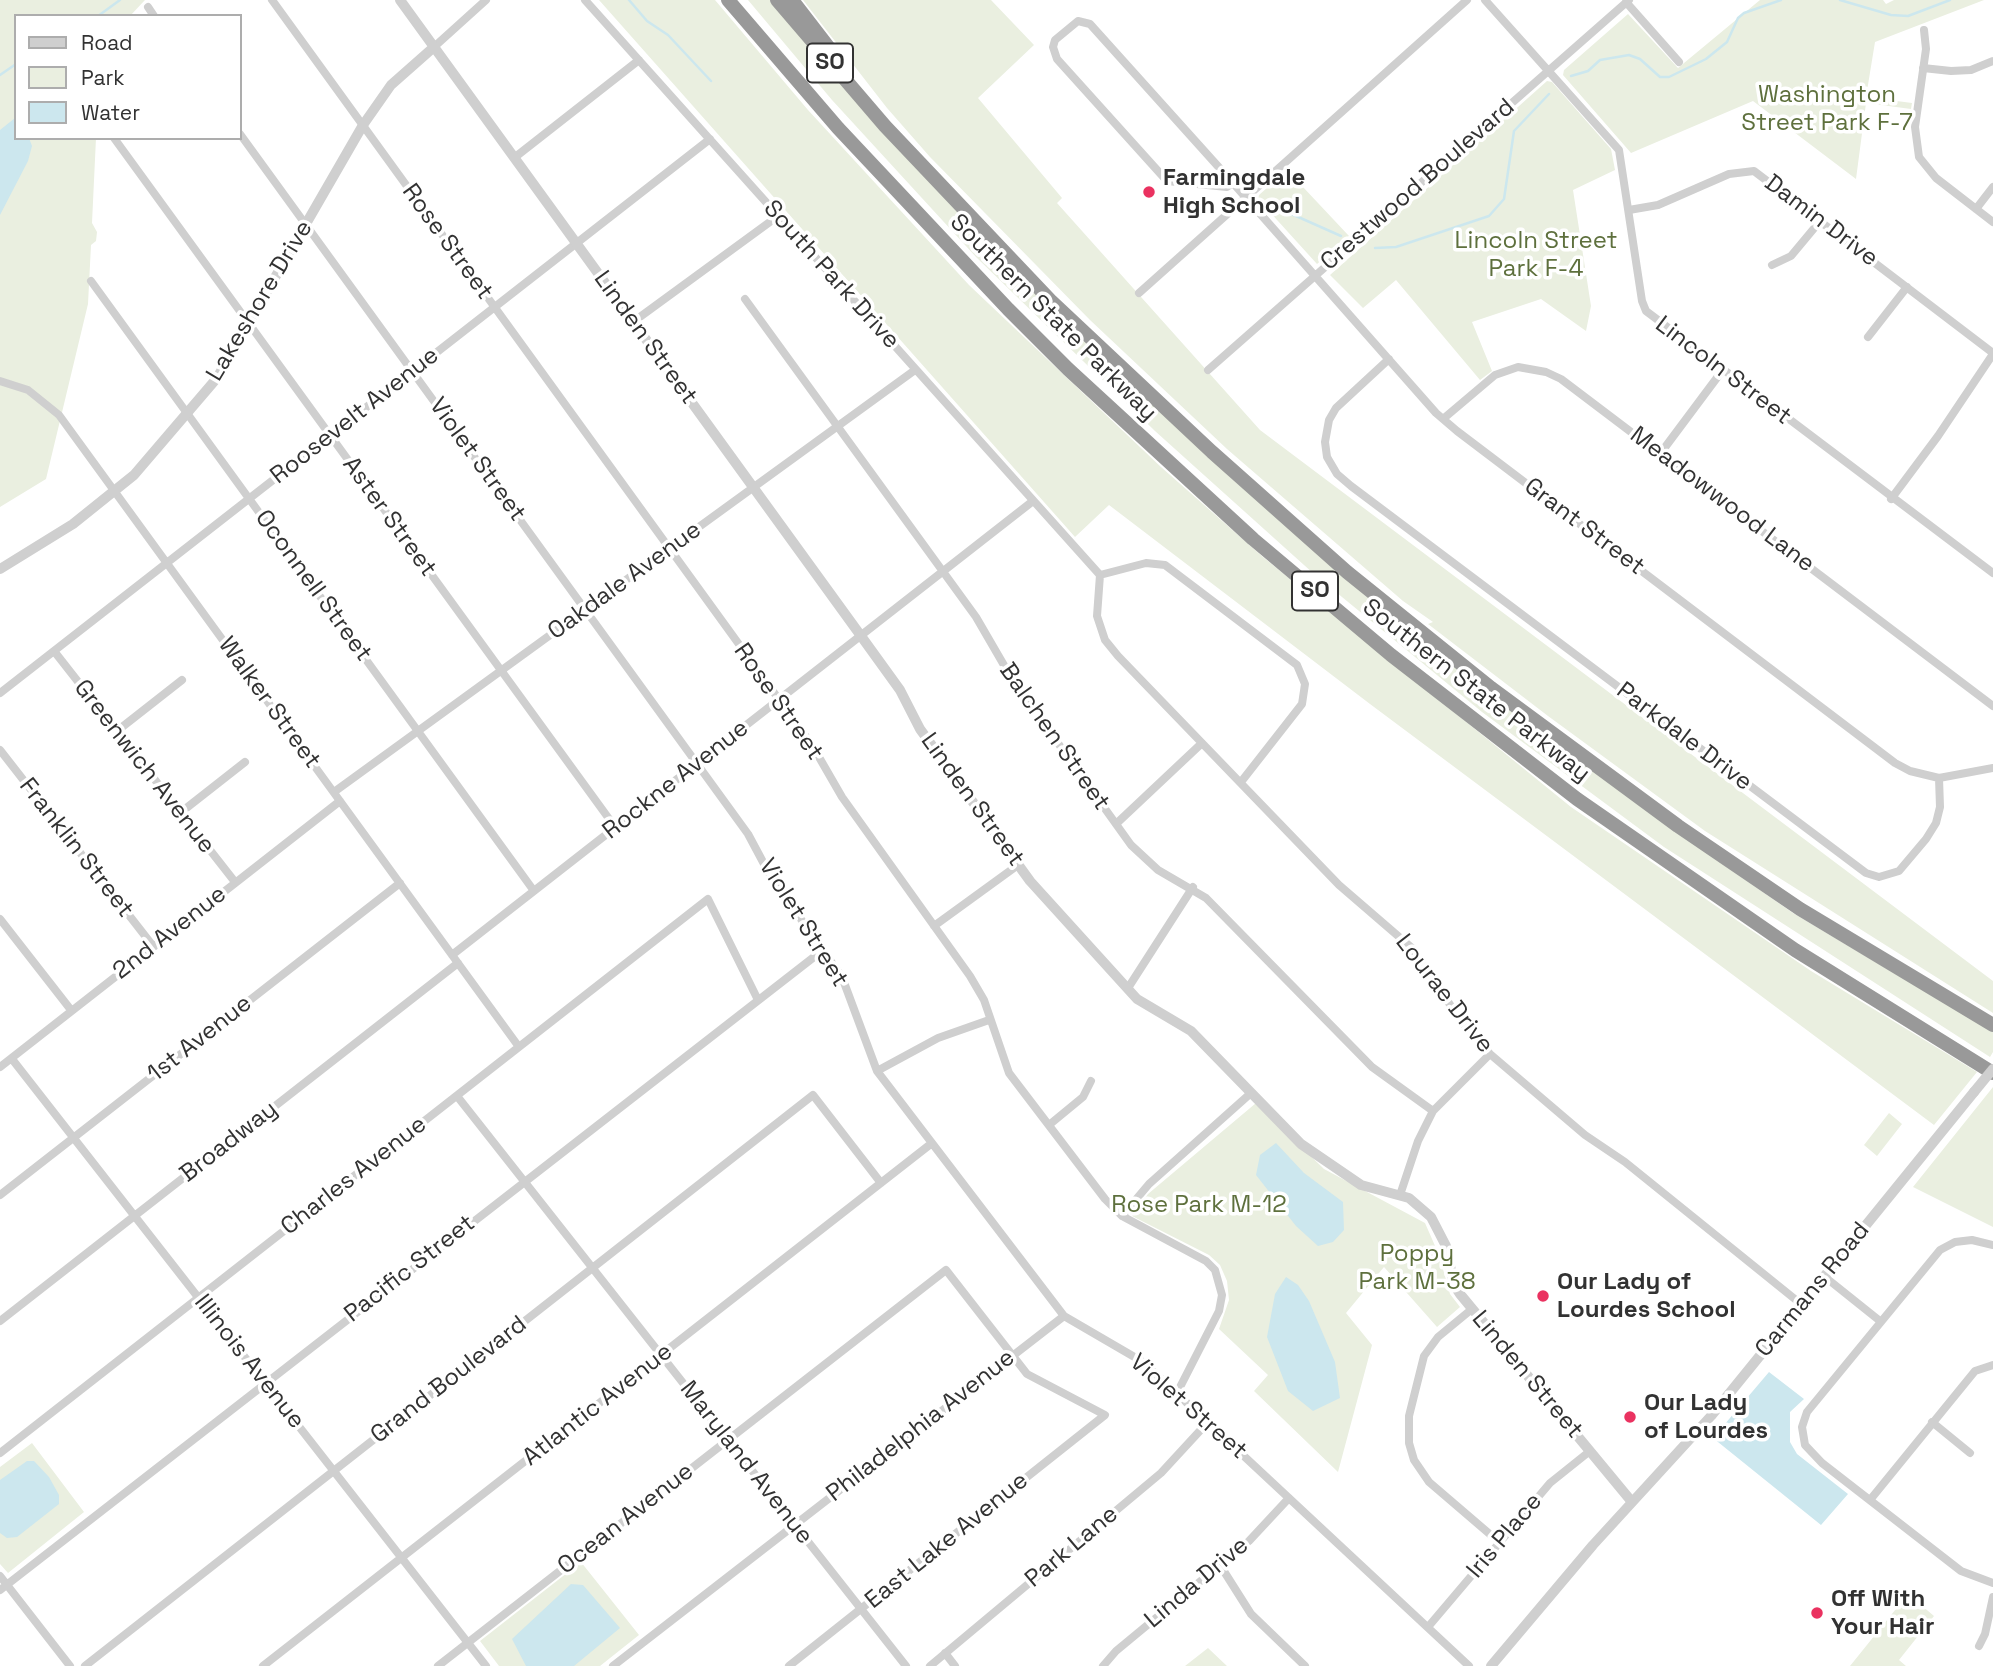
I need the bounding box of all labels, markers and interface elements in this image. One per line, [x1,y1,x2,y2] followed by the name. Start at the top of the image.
[14,14,242,140] legend
[81,29,133,56] text: Road
[807,44,853,82] road number: SO
[81,64,125,91] text: Park
[1741,81,1913,137] park label: Washington Street Park F-7
[1315,93,1521,277] street label: Crestwood Boulevard
[81,99,140,126] text: Water
[1163,164,1305,220] place label: Farmingdale High School
[1759,169,1883,273] street label: Damin Drive
[395,178,499,306] street label: Rose Street
[1141,184,1157,200] marker: Farmingdale High School
[757,195,905,355] street label: South Park Drive
[943,208,1163,428] street label: Southern State Parkway
[201,216,319,386] street label: Lakeshore Drive
[1455,227,1617,283] park label: Lincoln Street Park F-4
[587,266,703,410] street label: Linden Street
[1649,310,1797,432] street label: Lincoln Street
[265,341,445,491] street label: Roosevelt Avenue
[423,393,531,527] street label: Violet Street
[1624,421,1820,579] street label: Meadowwood Lane
[336,452,442,582] street label: Aster Street
[1518,472,1650,582] street label: Grant Street
[248,505,378,667] street label: Oconnell Street
[543,516,707,646] street label: Oakdale Avenue
[1292,572,1338,610] road number: SO
[1356,593,1596,789] street label: Southern State Parkway
[212,632,326,774] street label: Walker Street
[727,638,829,766] street label: Rose Street
[993,658,1115,816] street label: Balchen Street
[67,674,221,860] street label: Greenwich Avenue
[1611,677,1757,797] street label: Parkdale Drive
[597,714,755,846] street label: Rockne Avenue
[914,728,1030,872] street label: Linden Street
[13,773,139,923] street label: Franklin Street
[752,854,854,992] street label: Violet Street
[108,880,232,986] street label: 2nd Avenue
[1389,929,1499,1059] street label: Lourae Drive
[142,989,258,1089] street label: 1st Avenue
[175,1095,283,1189] street label: Broadway
[276,1110,432,1242] street label: Charles Avenue
[1111,1191,1287,1219] park label: Rose Park M-12
[339,1209,481,1329] street label: Pacific Street
[1750,1217,1876,1363] street label: Carmans Road
[1358,1240,1476,1296] park label: Poppy Park M-38
[1557,1268,1736,1324] place label: Our Lady of Lourdes School
[1535,1288,1551,1304] marker: Our Lady of Lourdes School
[188,1289,310,1435] street label: Illinois Avenue
[1465,1305,1589,1445] street label: Linden Street
[365,1310,533,1450] street label: Grand Boulevard
[517,1338,679,1472] street label: Atlantic Avenue
[821,1344,1021,1508] street label: Philadelphia Avenue
[1124,1348,1252,1466] street label: Violet Street
[673,1376,819,1550] street label: Maryland Avenue
[1644,1389,1768,1445] place label: Our Lady of Lourdes
[1622,1409,1638,1425] marker: Our Lady of Lourdes
[552,1457,700,1581] street label: Ocean Avenue
[860,1467,1034,1615] street label: East Lake Avenue
[1461,1488,1549,1584] street label: Iris Place
[1020,1500,1124,1594] street label: Park Lane
[1139,1531,1255,1635] street label: Linda Drive
[1831,1585,1934,1641] place label: Off With Your Hair
[1809,1605,1825,1621] marker: Off With Your Hair

